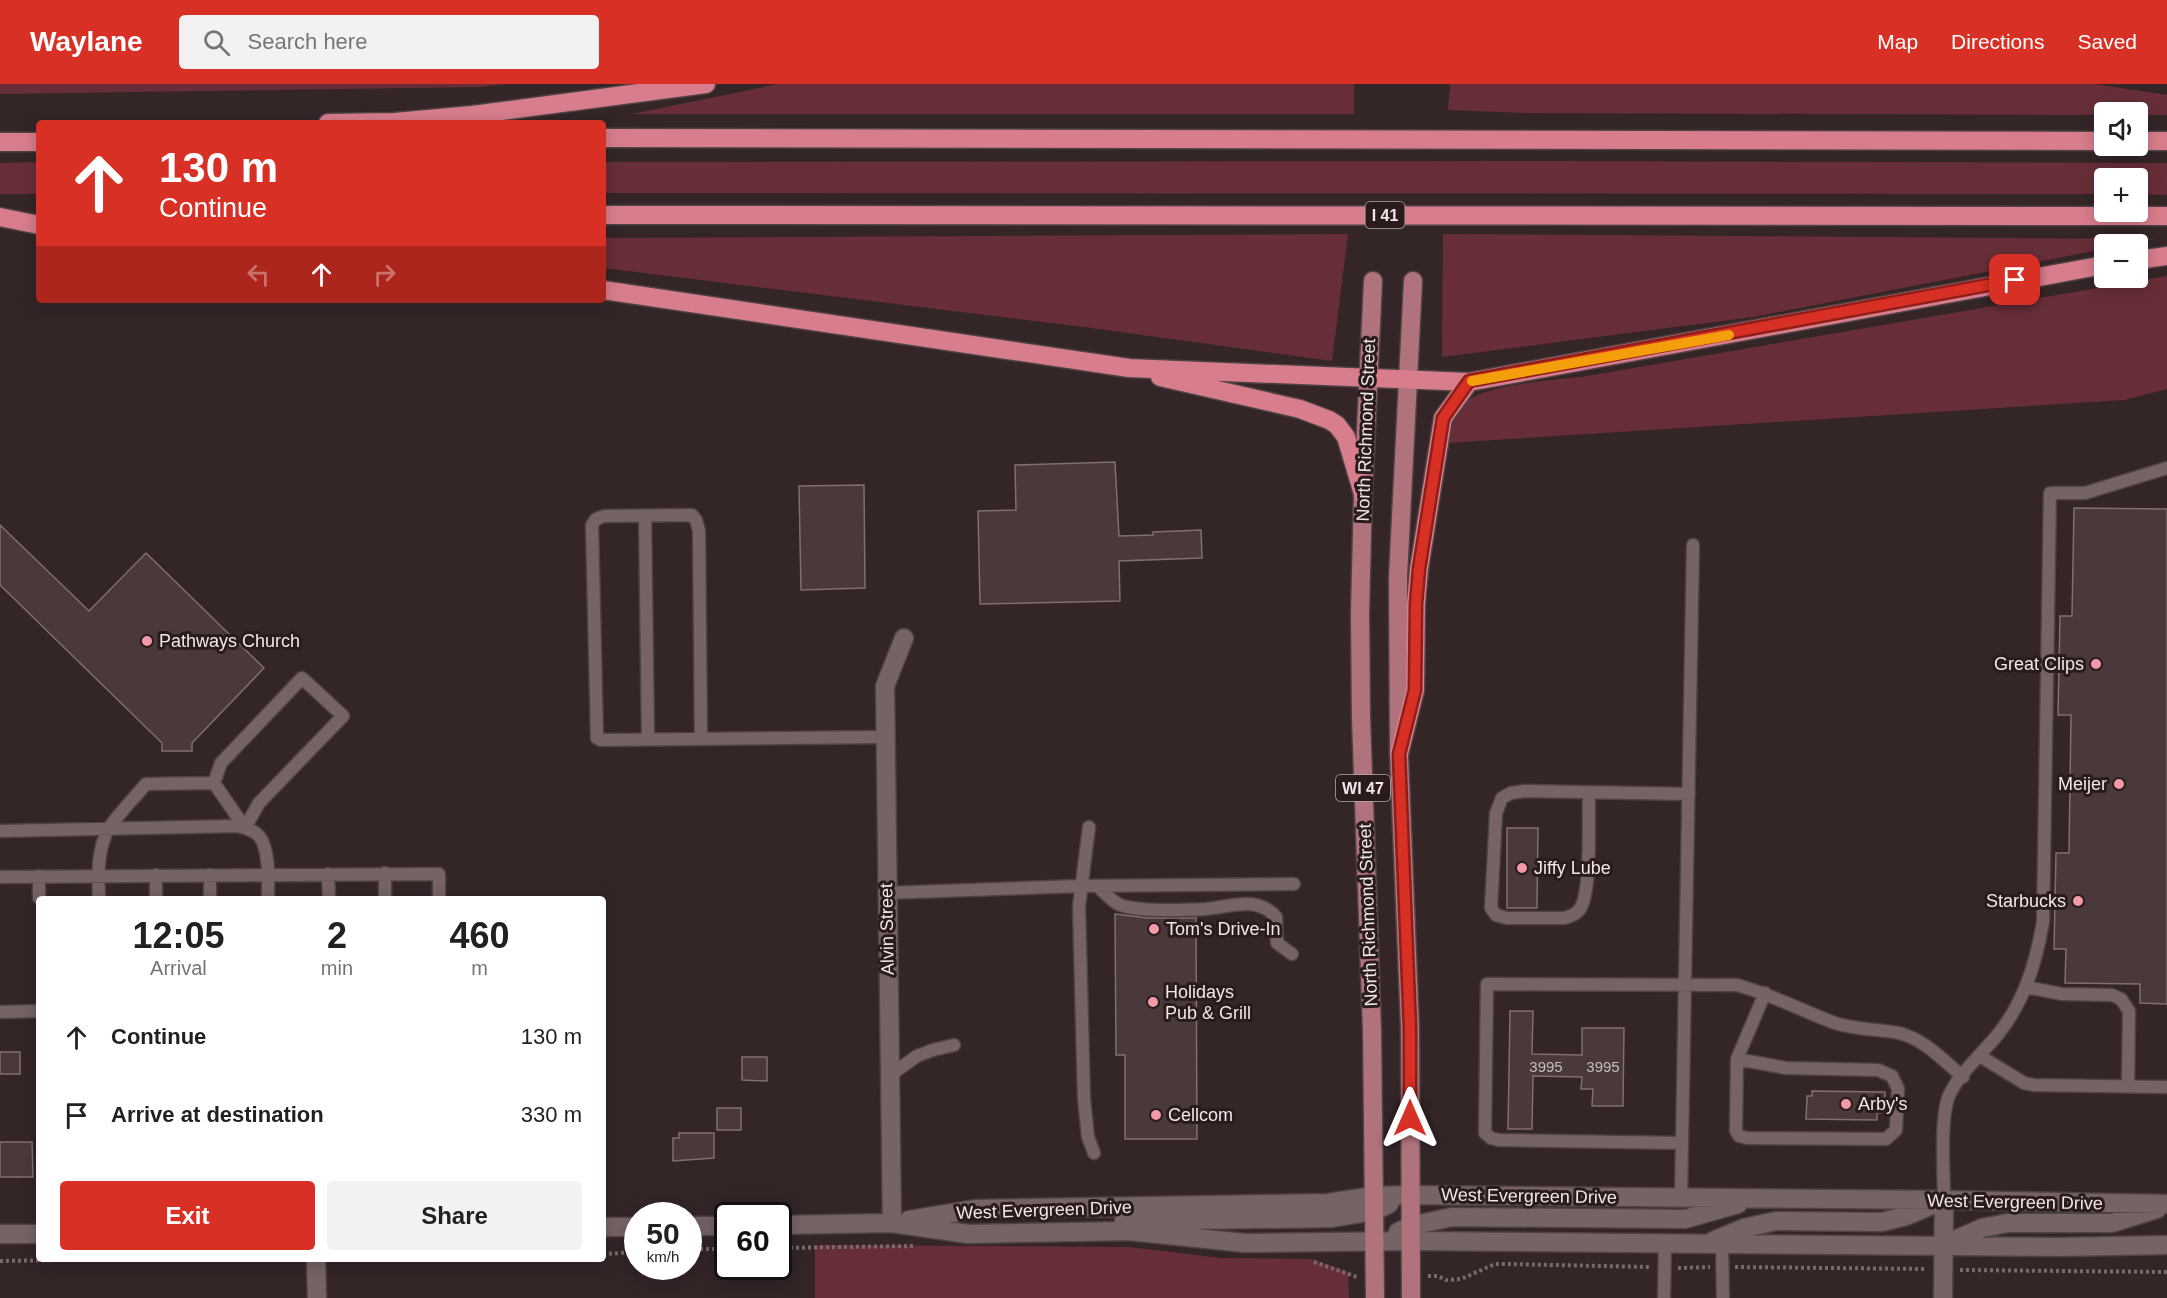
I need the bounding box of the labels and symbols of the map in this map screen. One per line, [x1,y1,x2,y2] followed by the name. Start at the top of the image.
[1366,202,1404,228] road number: I 41
[1989,254,2040,305] pin
[1353,338,1379,522] street label: North Richmond Street
[159,631,300,651] place label: Pathways Church
[140,634,154,648] marker: Pathways Church
[1994,654,2084,674] place label: Great Clips
[2089,657,2103,671] marker: Great Clips
[2058,774,2107,794] place label: Meijer
[1336,775,1390,801] road number: WI 47
[2112,777,2126,791] marker: Meijer
[1355,823,1381,1007] street label: North Richmond Street
[1534,858,1611,878] place label: Jiffy Lube
[1515,861,1529,875] marker: Jiffy Lube
[876,883,898,975] street label: Alvin Street
[1986,891,2066,911] place label: Starbucks
[2071,894,2085,908] marker: Starbucks
[1166,919,1280,939] place label: Tom's Drive-In
[1147,922,1161,936] marker: Tom's Drive-In
[1165,982,1251,1023] place label: Holidays Pub & Grill
[1146,995,1160,1009] marker: Holidays Pub & Grill
[1529,1058,1563,1075] house number: 3995
[1586,1058,1620,1075] house number: 3995
[1378,1086,1442,1150] position arrow
[1858,1094,1907,1114] place label: Arby's
[1839,1097,1853,1111] marker: Arby's
[1168,1105,1233,1125] place label: Cellcom
[1149,1108,1163,1122] marker: Cellcom
[1441,1184,1617,1208] street label: West Evergreen Drive
[1927,1190,2103,1214] street label: West Evergreen Drive
[956,1197,1132,1223] street label: West Evergreen Drive
[714,1202,792,1280] speed limit sign: 60

